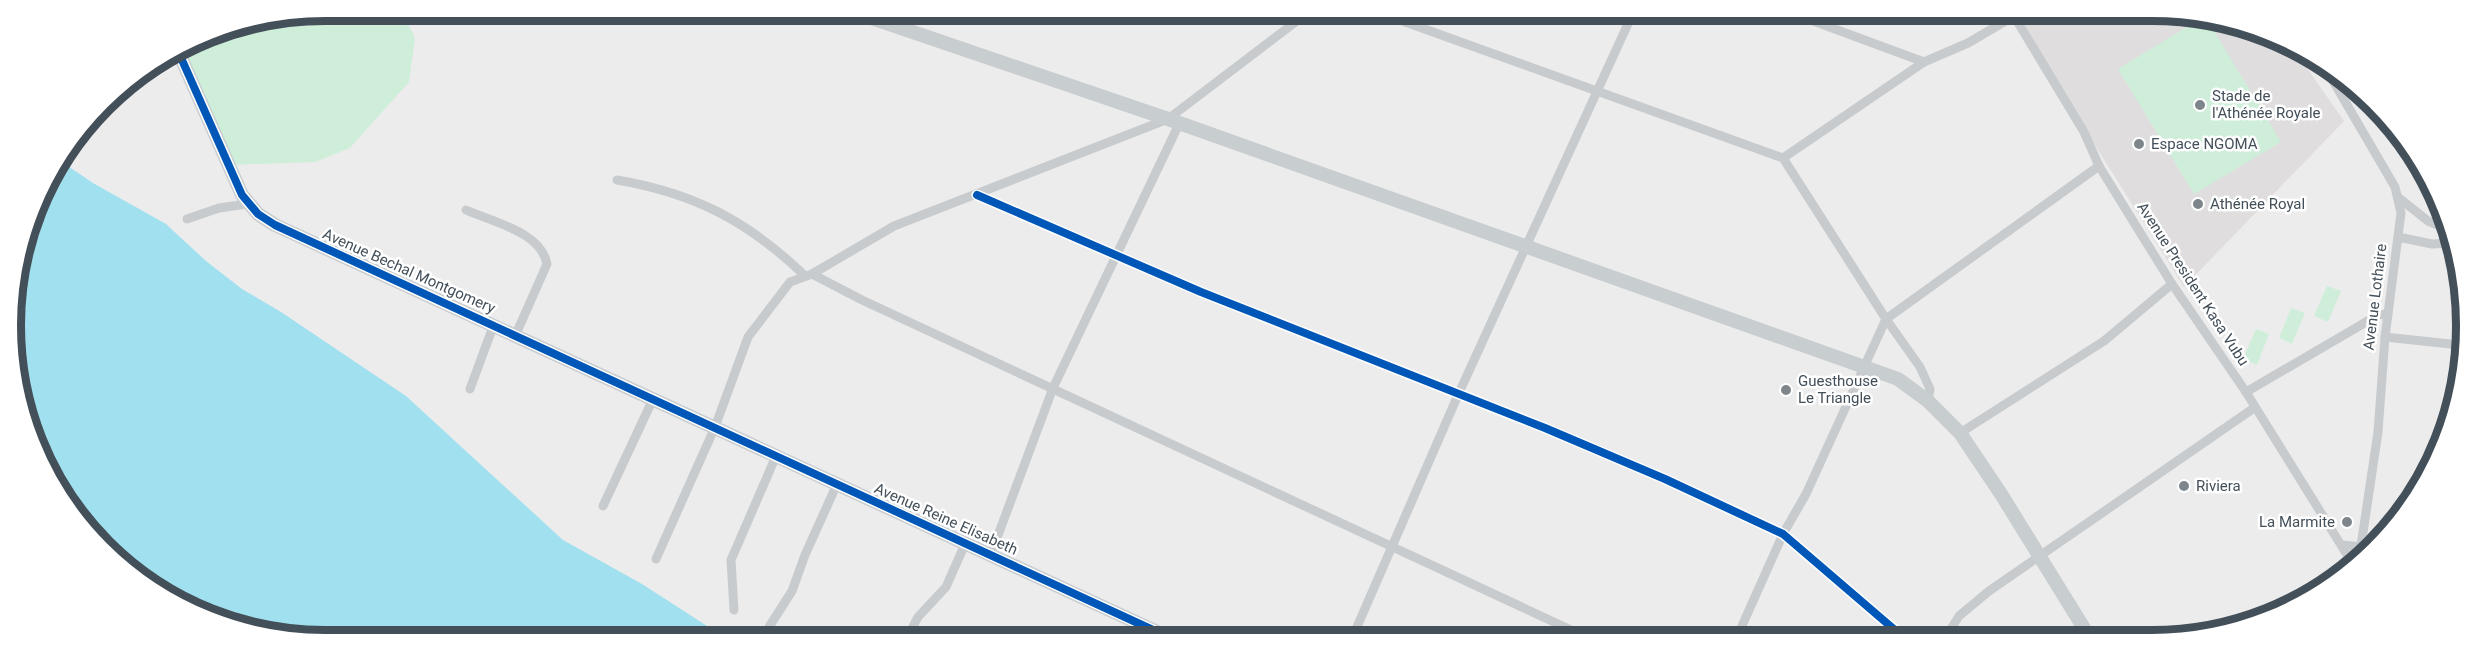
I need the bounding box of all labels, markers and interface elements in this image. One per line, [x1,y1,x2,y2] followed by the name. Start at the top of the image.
[2212,87,2321,122] place label: Stade de l'Athénée Royale
[2193,98,2207,112] marker: Stade de l'Athénée Royale
[2151,135,2258,153] place label: Espace NGOMA
[2132,137,2146,151] marker: Espace NGOMA
[2210,195,2305,213] place label: Athénée Royal
[2191,197,2205,211] marker: Athénée Royal
[2133,199,2253,369] street label: Avenue President Kasa Vubu
[320,225,498,317] street label: Avenue Bechal Montgomery
[2360,243,2390,351] street label: Avenue Lothaire
[1798,372,1878,407] place label: Guesthouse Le Triangle
[1779,383,1793,397] marker: Guesthouse Le Triangle
[2196,477,2241,495] place label: Riviera
[872,479,1020,559] street label: Avenue Reine Elisabeth
[2177,479,2191,493] marker: Riviera
[2259,513,2335,531] place label: La Marmite
[2340,515,2354,529] marker: La Marmite

